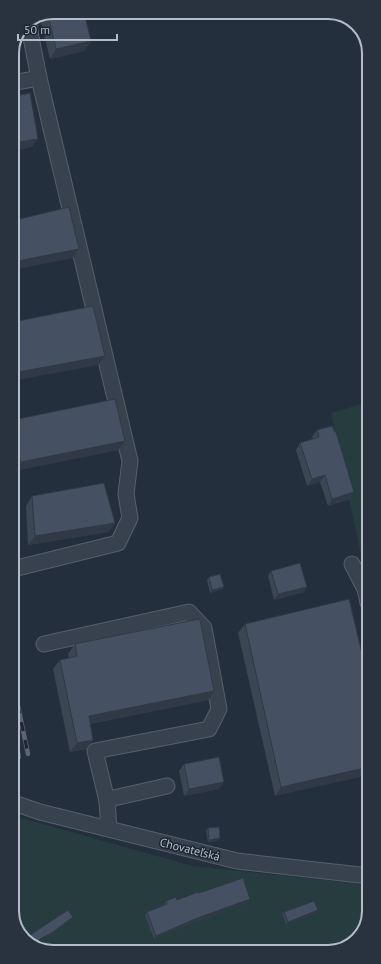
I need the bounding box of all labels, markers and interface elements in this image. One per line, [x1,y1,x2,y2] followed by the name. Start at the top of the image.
[18,16,117,42] scale bar
[24,22,50,37] text: 50 m
[158,834,222,864] street label: Chovateľská

